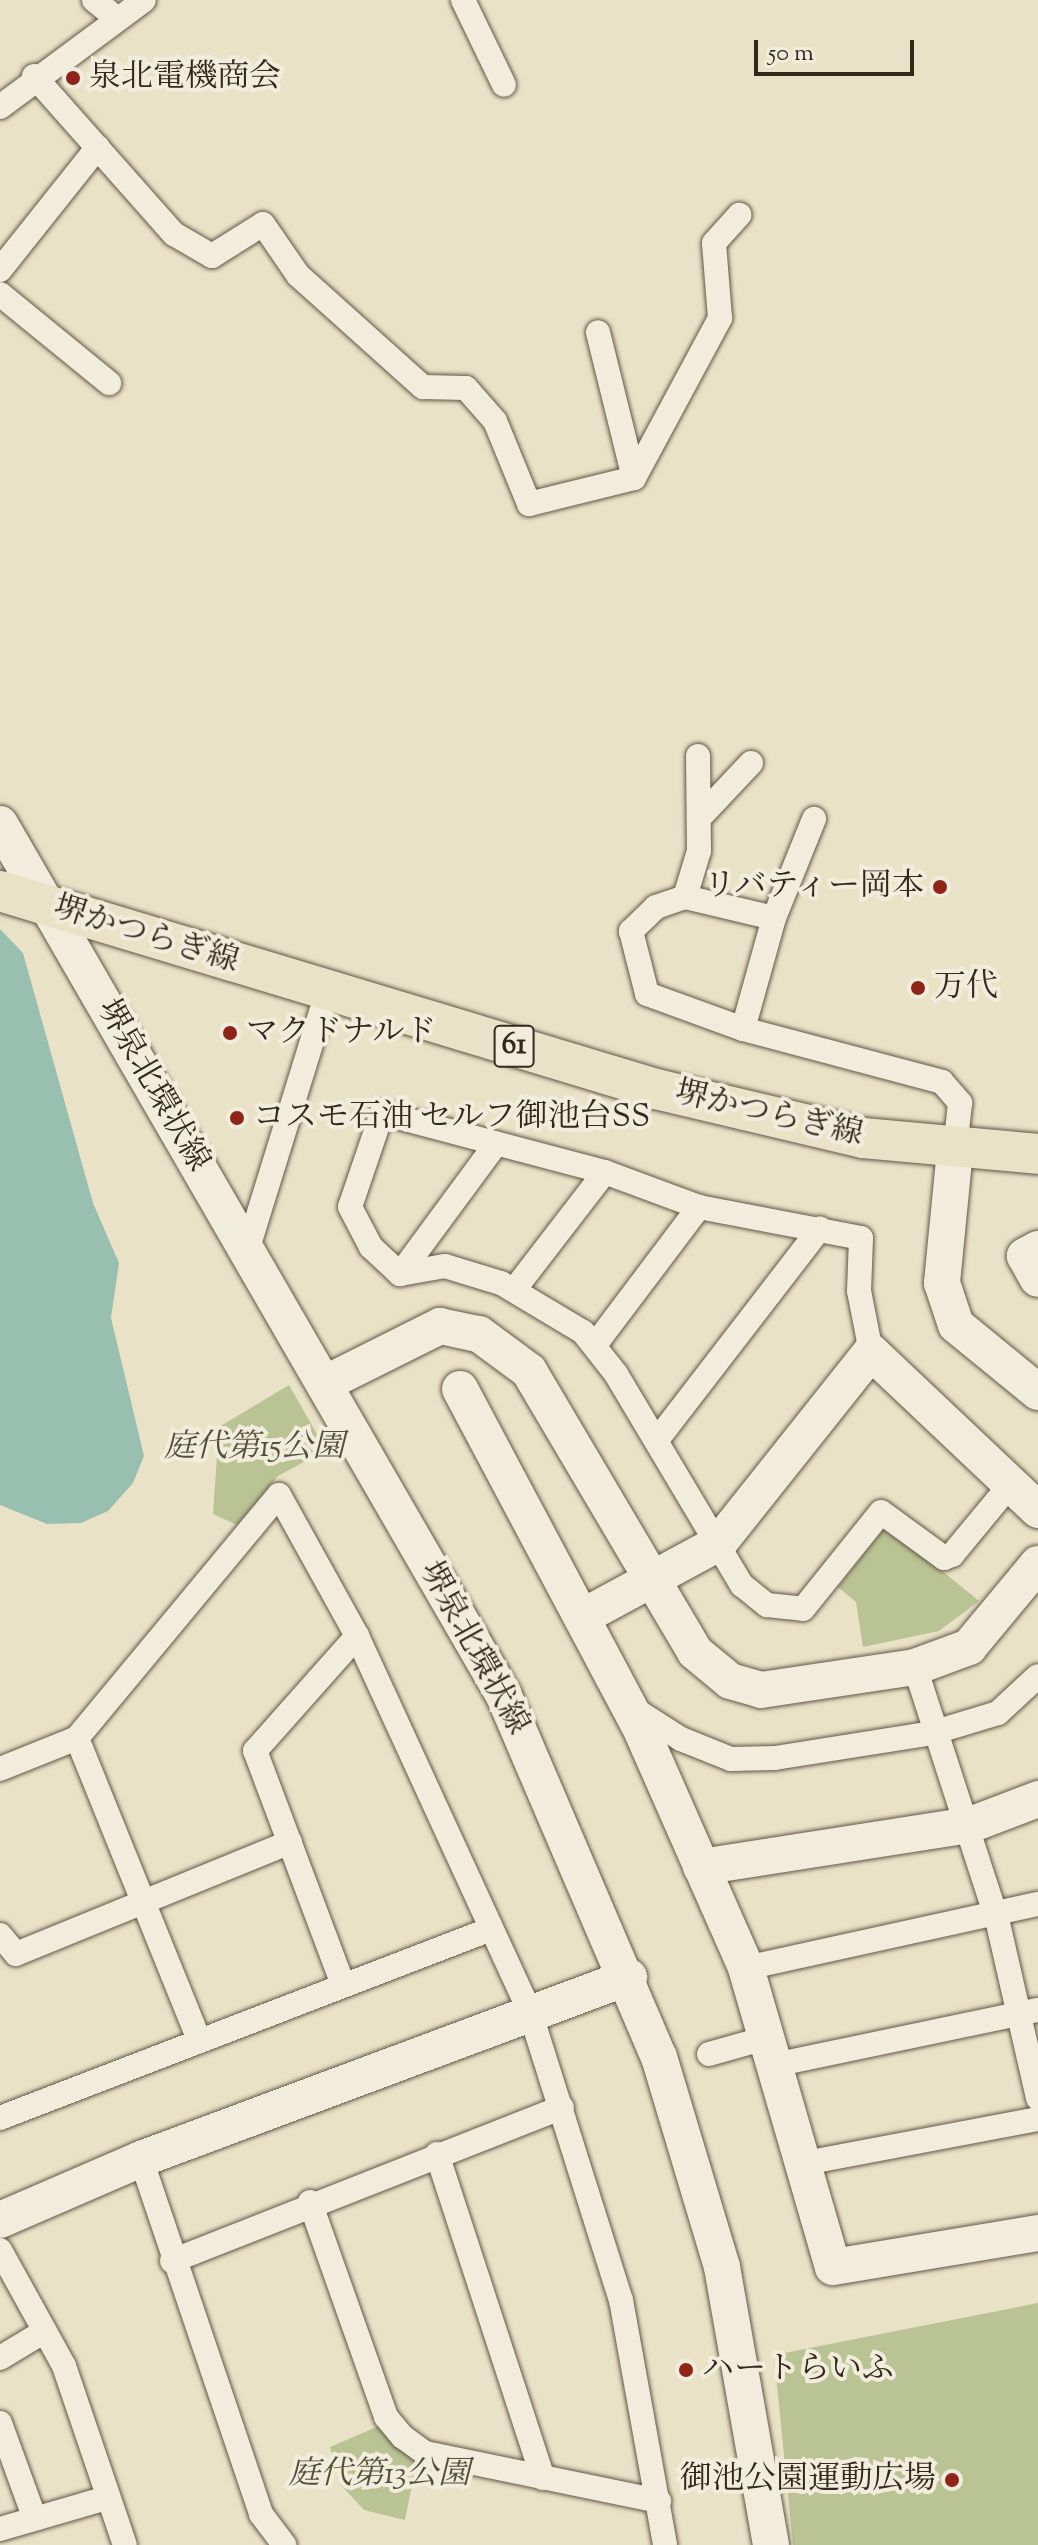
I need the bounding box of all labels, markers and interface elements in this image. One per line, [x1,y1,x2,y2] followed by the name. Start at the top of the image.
[758,24,918,74] scale bar
[768,37,814,71] text: 50 m
[89,59,281,97] place label: 泉北電機商会
[64,69,82,87] marker: 泉北電機商会
[700,868,924,906] place label: リバティー岡本
[931,878,949,896] marker: リバティー岡本
[49,890,243,982] street label: 堺かつらぎ線
[934,969,998,1007] place label: 万代
[909,979,927,997] marker: 万代
[87,993,217,1179] street label: 堺泉北環状線
[246,1014,438,1052] place label: マクドナルド
[492,1020,536,1072] road number: 61
[221,1024,239,1042] marker: マクドナルド
[671,1075,867,1155] street label: 堺かつらぎ線
[253,1099,650,1137] place label: コスモ石油 セルフ御池台SS
[228,1109,246,1127] marker: コスモ石油 セルフ御池台SS
[163,1429,345,1467] park label: 庭代第15公園
[410,1556,536,1742] street label: 堺泉北環状線
[702,2351,894,2389] place label: ハートらいふ
[677,2361,695,2379] marker: ハートらいふ
[288,2456,470,2494] park label: 庭代第13公園
[680,2461,936,2499] place label: 御池公園運動広場
[943,2471,961,2489] marker: 御池公園運動広場

